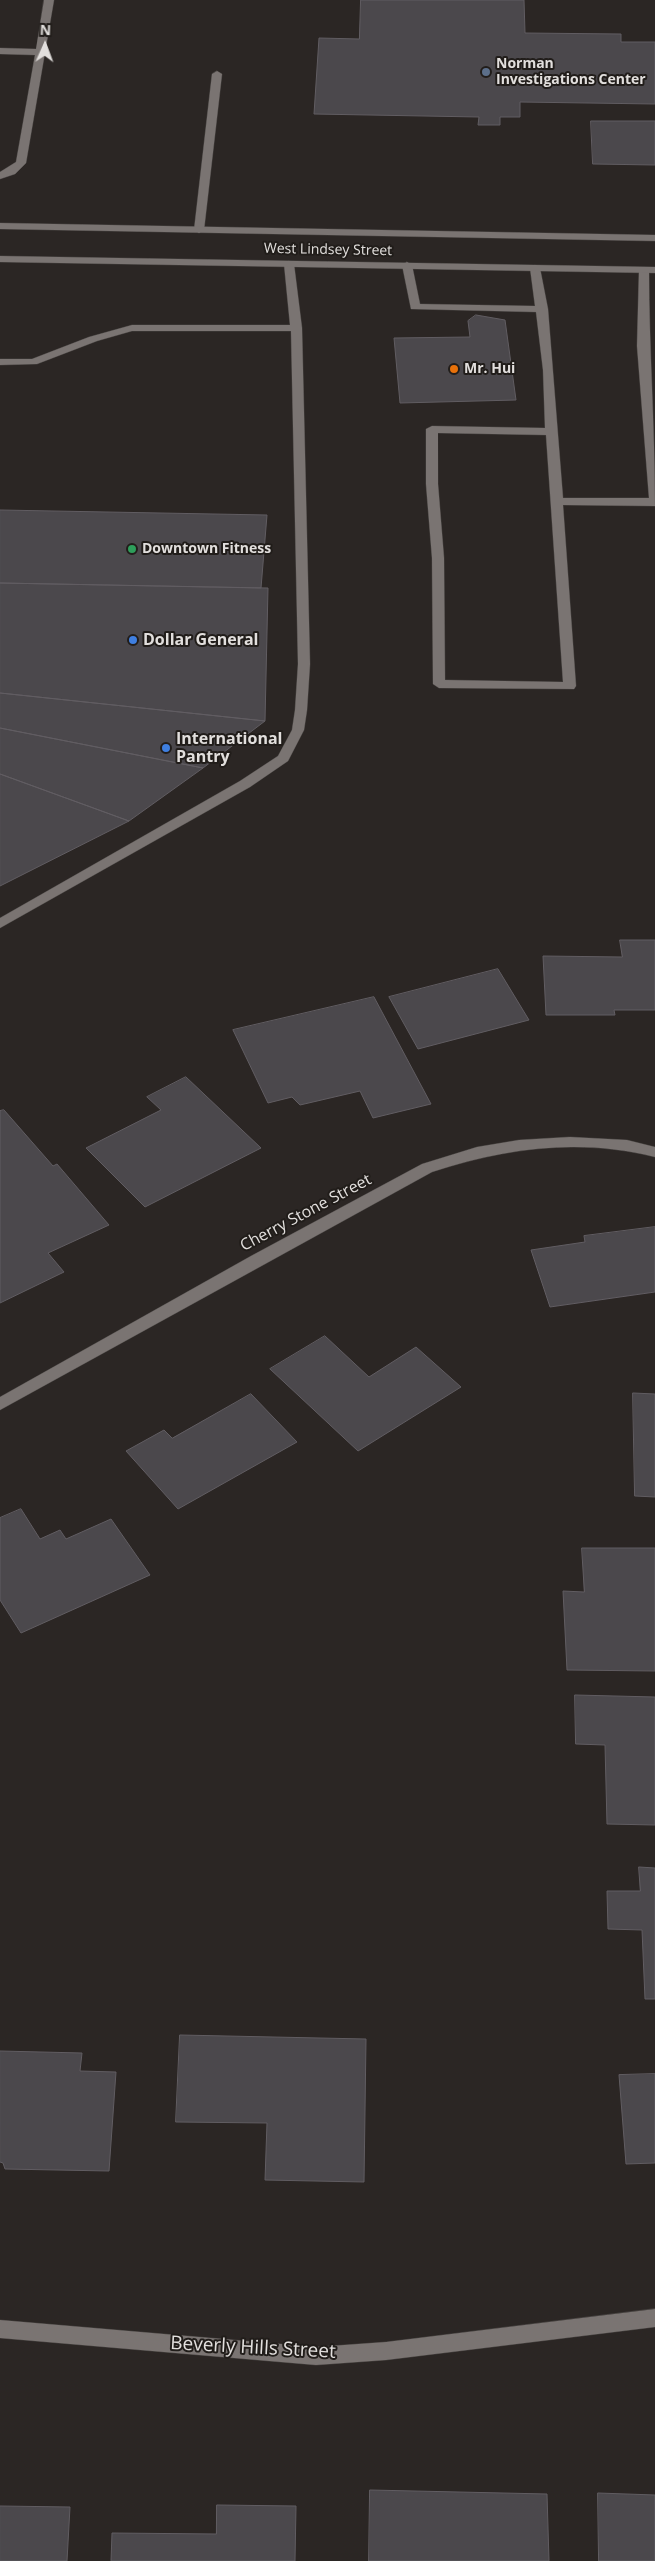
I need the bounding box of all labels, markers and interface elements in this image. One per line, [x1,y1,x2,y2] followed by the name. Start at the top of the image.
[20,20,70,70] north arrow
[40,20,52,39] text: N
[496,56,646,88] place label: Norman Investigations Center
[480,66,492,78] marker: Norman Investigations Center
[264,240,392,260] street label: West Lindsey Street
[464,361,515,377] place label: Mr. Hui
[448,363,460,375] marker: Mr. Hui
[142,541,271,557] place label: Downtown Fitness
[126,543,138,555] marker: Downtown Fitness
[143,630,258,650] place label: Dollar General
[127,634,139,646] marker: Dollar General
[176,729,282,767] place label: International Pantry
[160,742,172,754] marker: International Pantry
[237,1170,375,1256] street label: Cherry Stone Street
[170,2332,336,2364] street label: Beverly Hills Street

